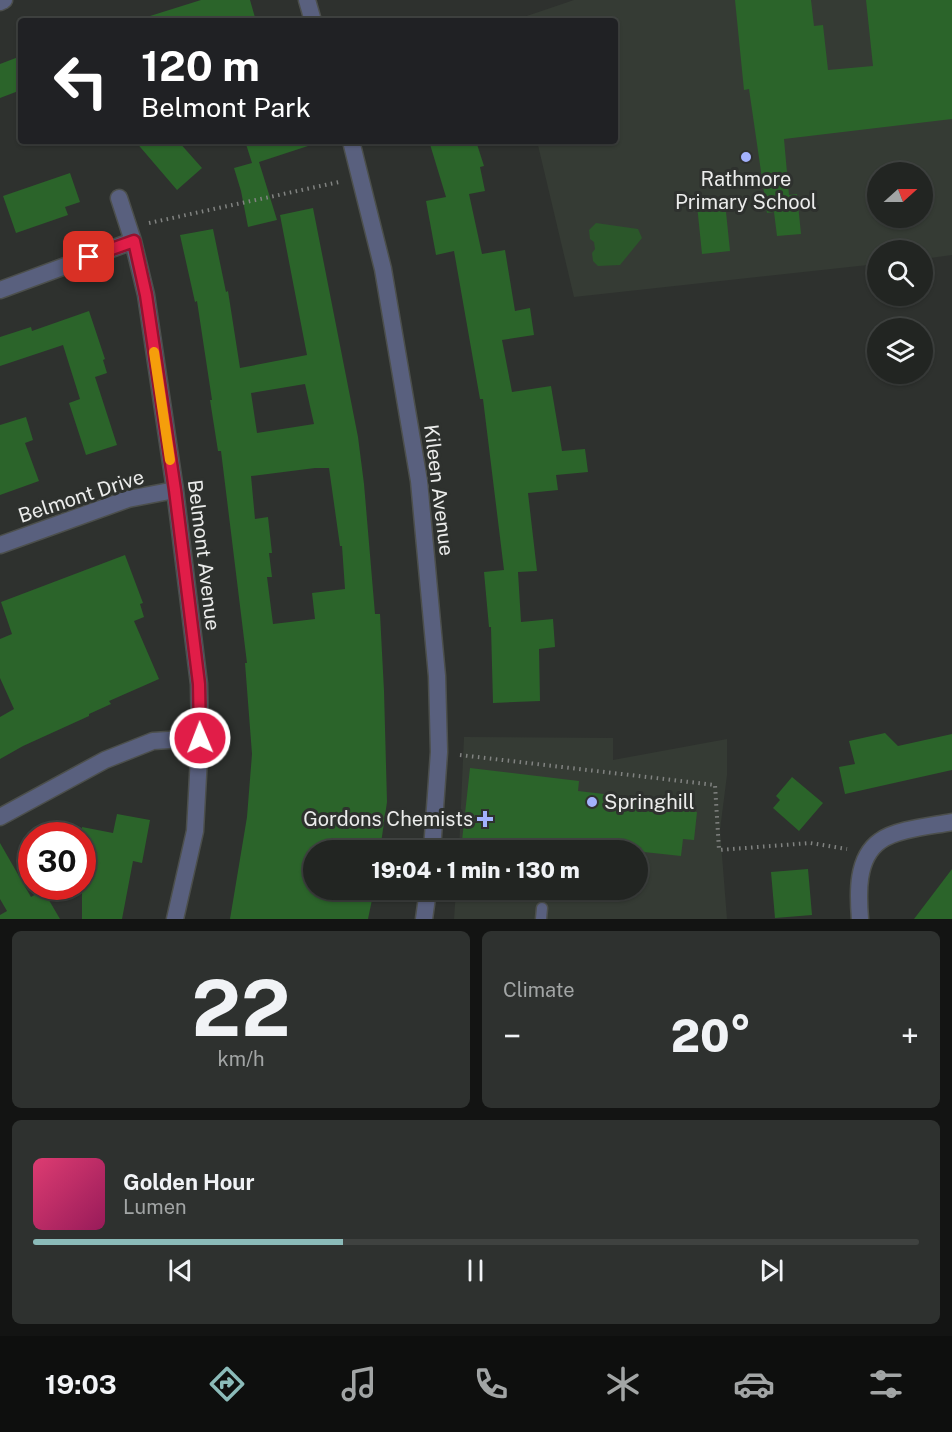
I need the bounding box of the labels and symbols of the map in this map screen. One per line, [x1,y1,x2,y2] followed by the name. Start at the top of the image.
[739,150,753,164] marker: Rathmore Primary School
[867,162,933,228] north arrow
[675,167,817,214] place label: Rathmore Primary School
[63,231,114,282] pin
[419,423,459,557] street label: Kileen Avenue
[15,464,147,528] street label: Belmont Drive
[183,478,225,632] street label: Belmont Avenue
[168,706,232,770] position arrow
[604,790,695,814] place label: Springhill
[585,795,599,809] marker: Springhill
[303,807,473,831] place label: Gordons Chemists
[478,812,492,826] marker: Gordons Chemists
[18,822,96,900] speed limit sign: 30

